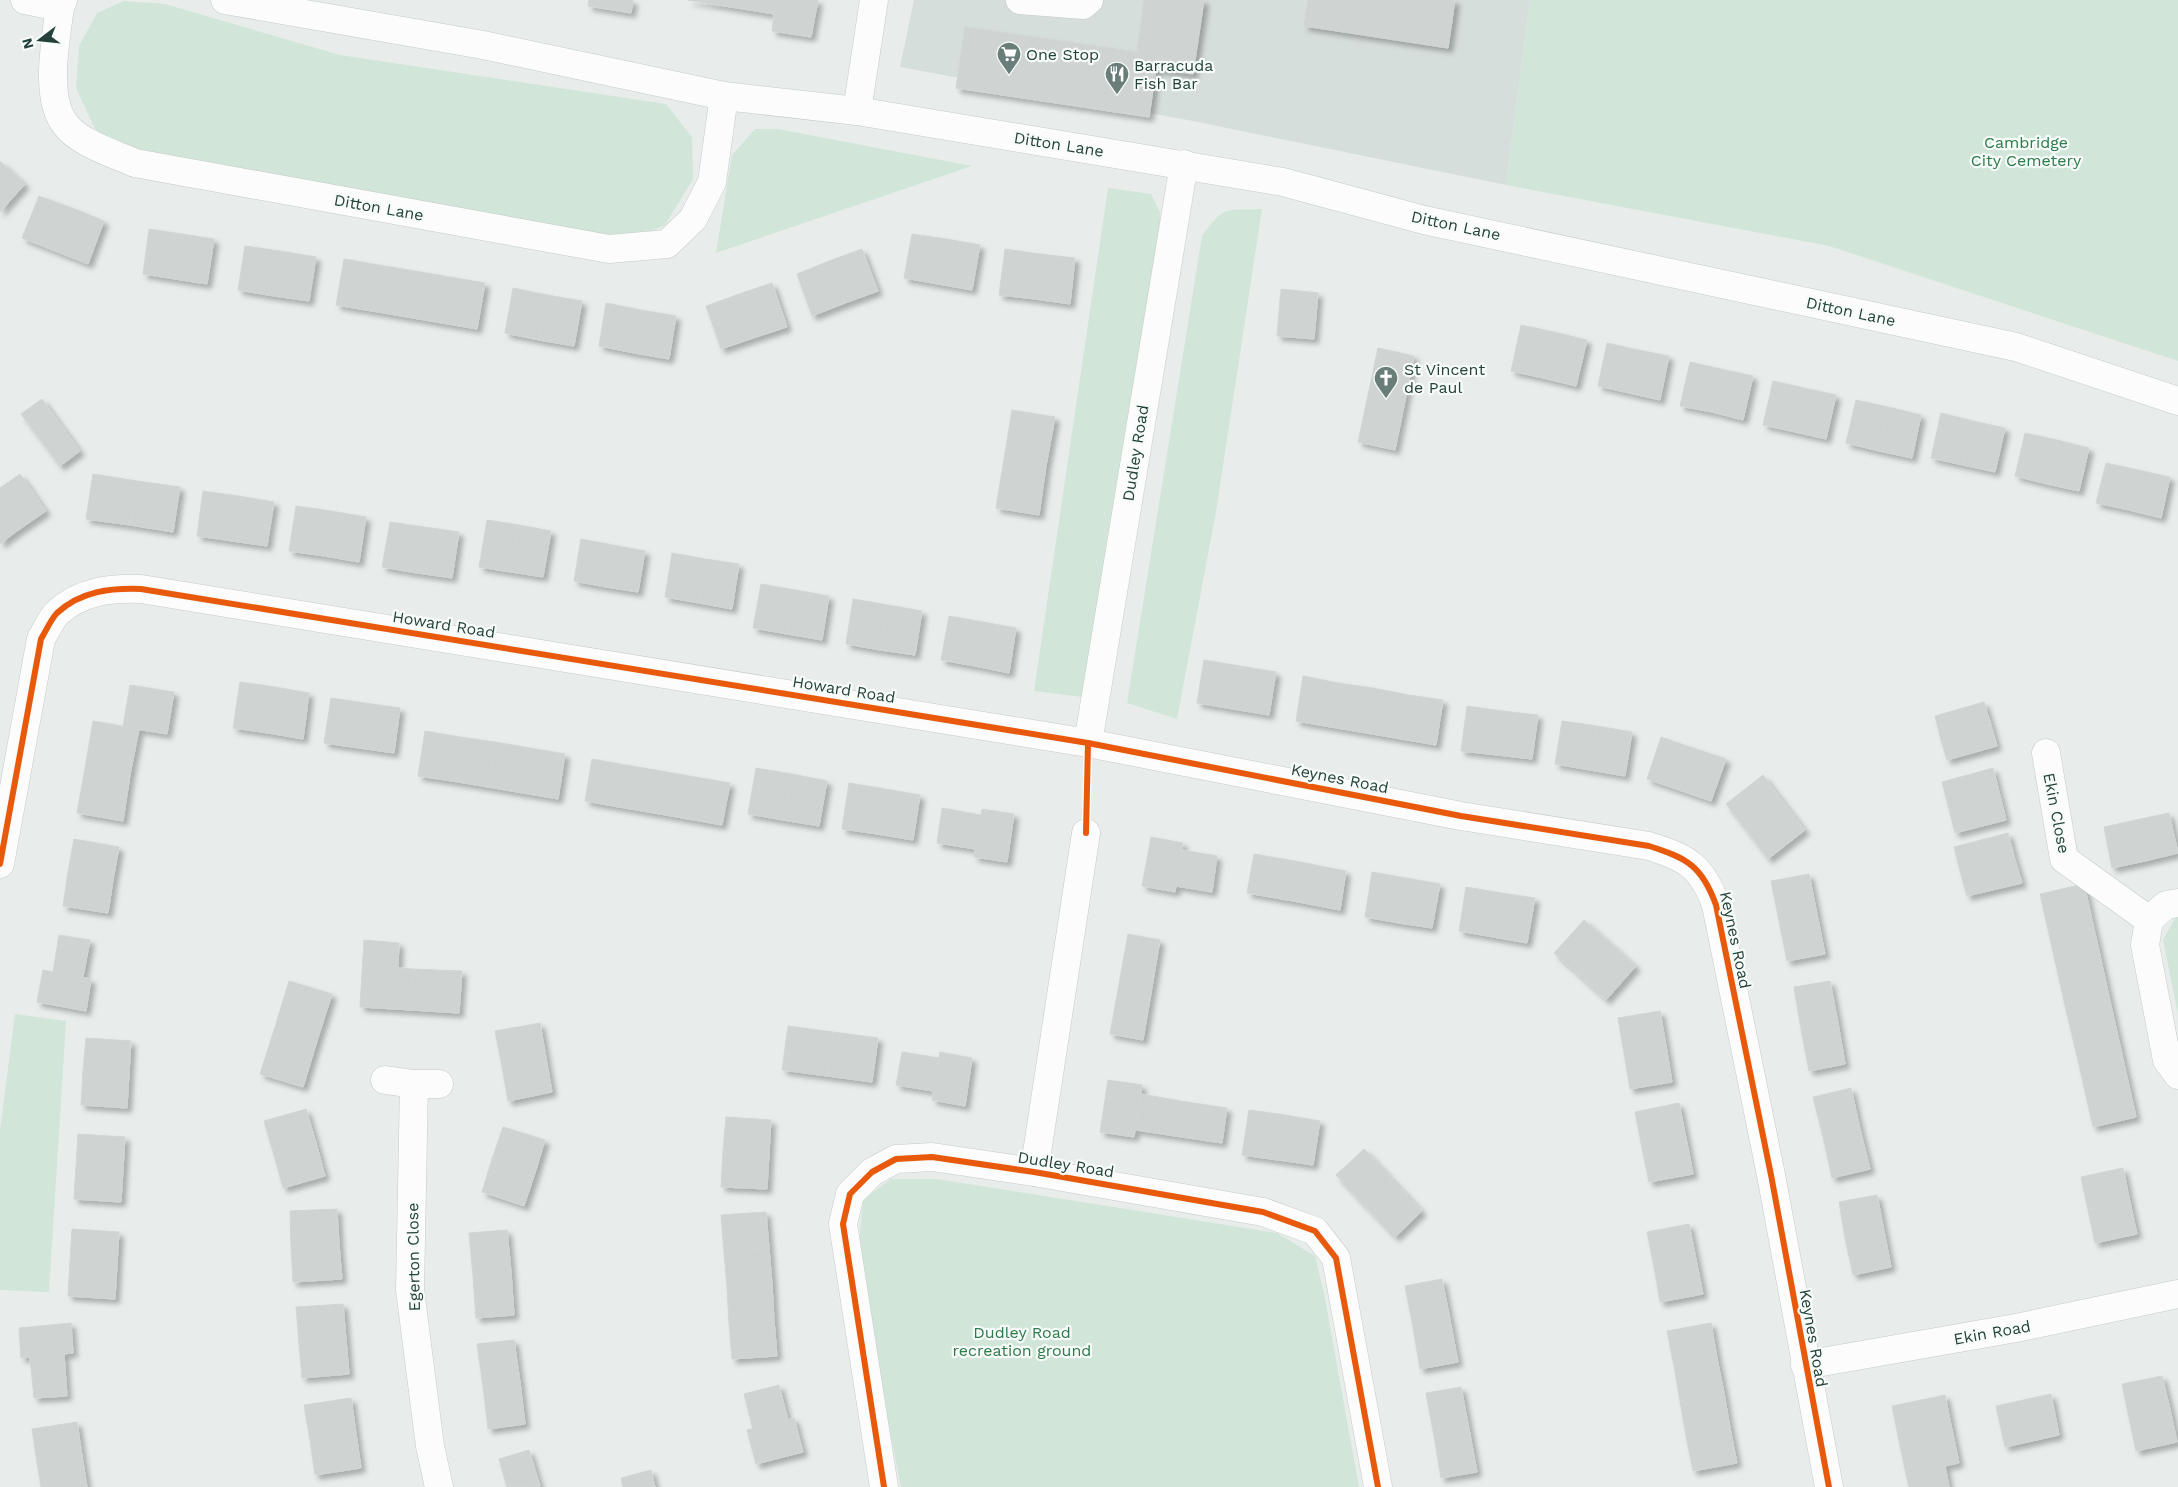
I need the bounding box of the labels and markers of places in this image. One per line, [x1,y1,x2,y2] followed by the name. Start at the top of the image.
[996,41,1022,75] supermarket icon: One Stop
[1026,45,1099,64] place label: One Stop
[1134,56,1213,93] place label: Barracuda Fish Bar
[1104,61,1130,95] restaurant icon: Barracuda Fish Bar
[1404,360,1485,397] place label: St Vincent de Paul
[1373,365,1399,399] church icon: St Vincent de Paul

